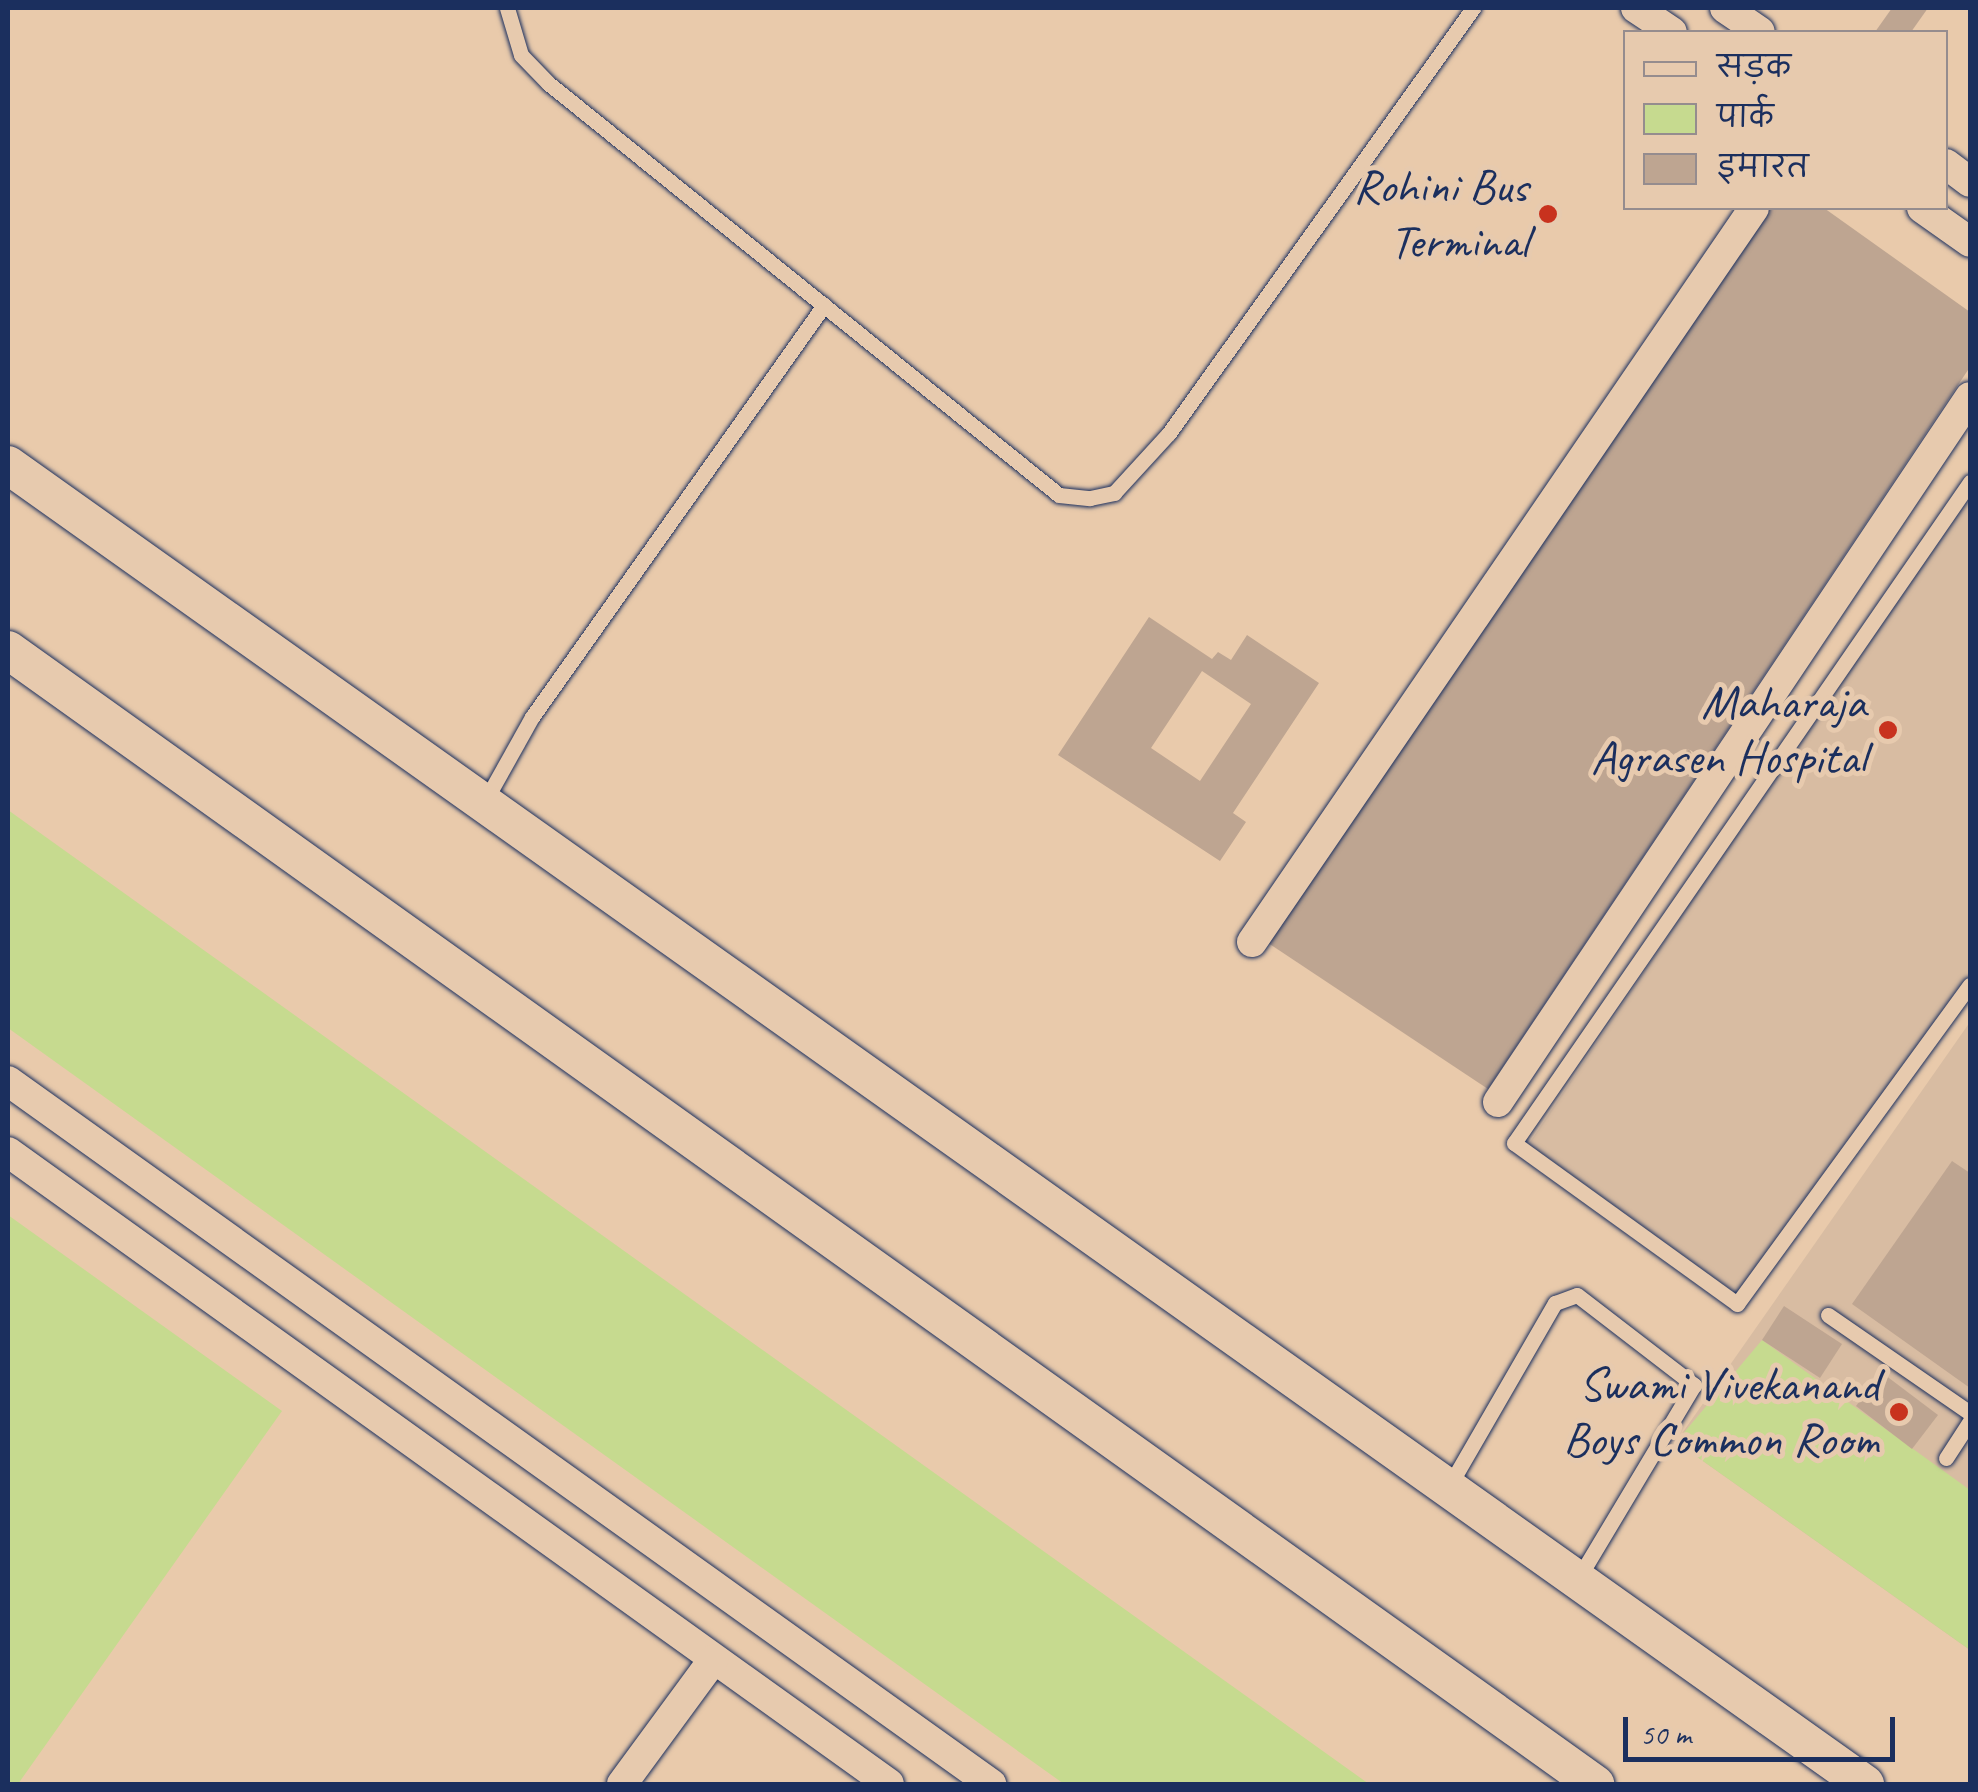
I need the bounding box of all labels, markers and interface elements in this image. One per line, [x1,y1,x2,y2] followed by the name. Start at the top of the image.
[1623,30,1948,210] legend
[1717,48,1791,86] text: सड़क
[1717,98,1774,136] text: पार्क
[1717,148,1809,186] text: इमारत
[1353,157,1528,270] place label: Rohini Bus Terminal
[1537,203,1559,225] marker: Rohini Bus Terminal
[1590,673,1866,786] place label: Maharaja Agrasen Hospital
[1875,717,1901,743] marker: Maharaja Agrasen Hospital
[1561,1355,1879,1468] place label: Swami Vivekanand Boys Common Room
[1888,1401,1910,1423] marker: Swami Vivekanand Boys Common Room
[1628,1697,1900,1759] scale bar
[1640,1715,1691,1753] text: 50 m

